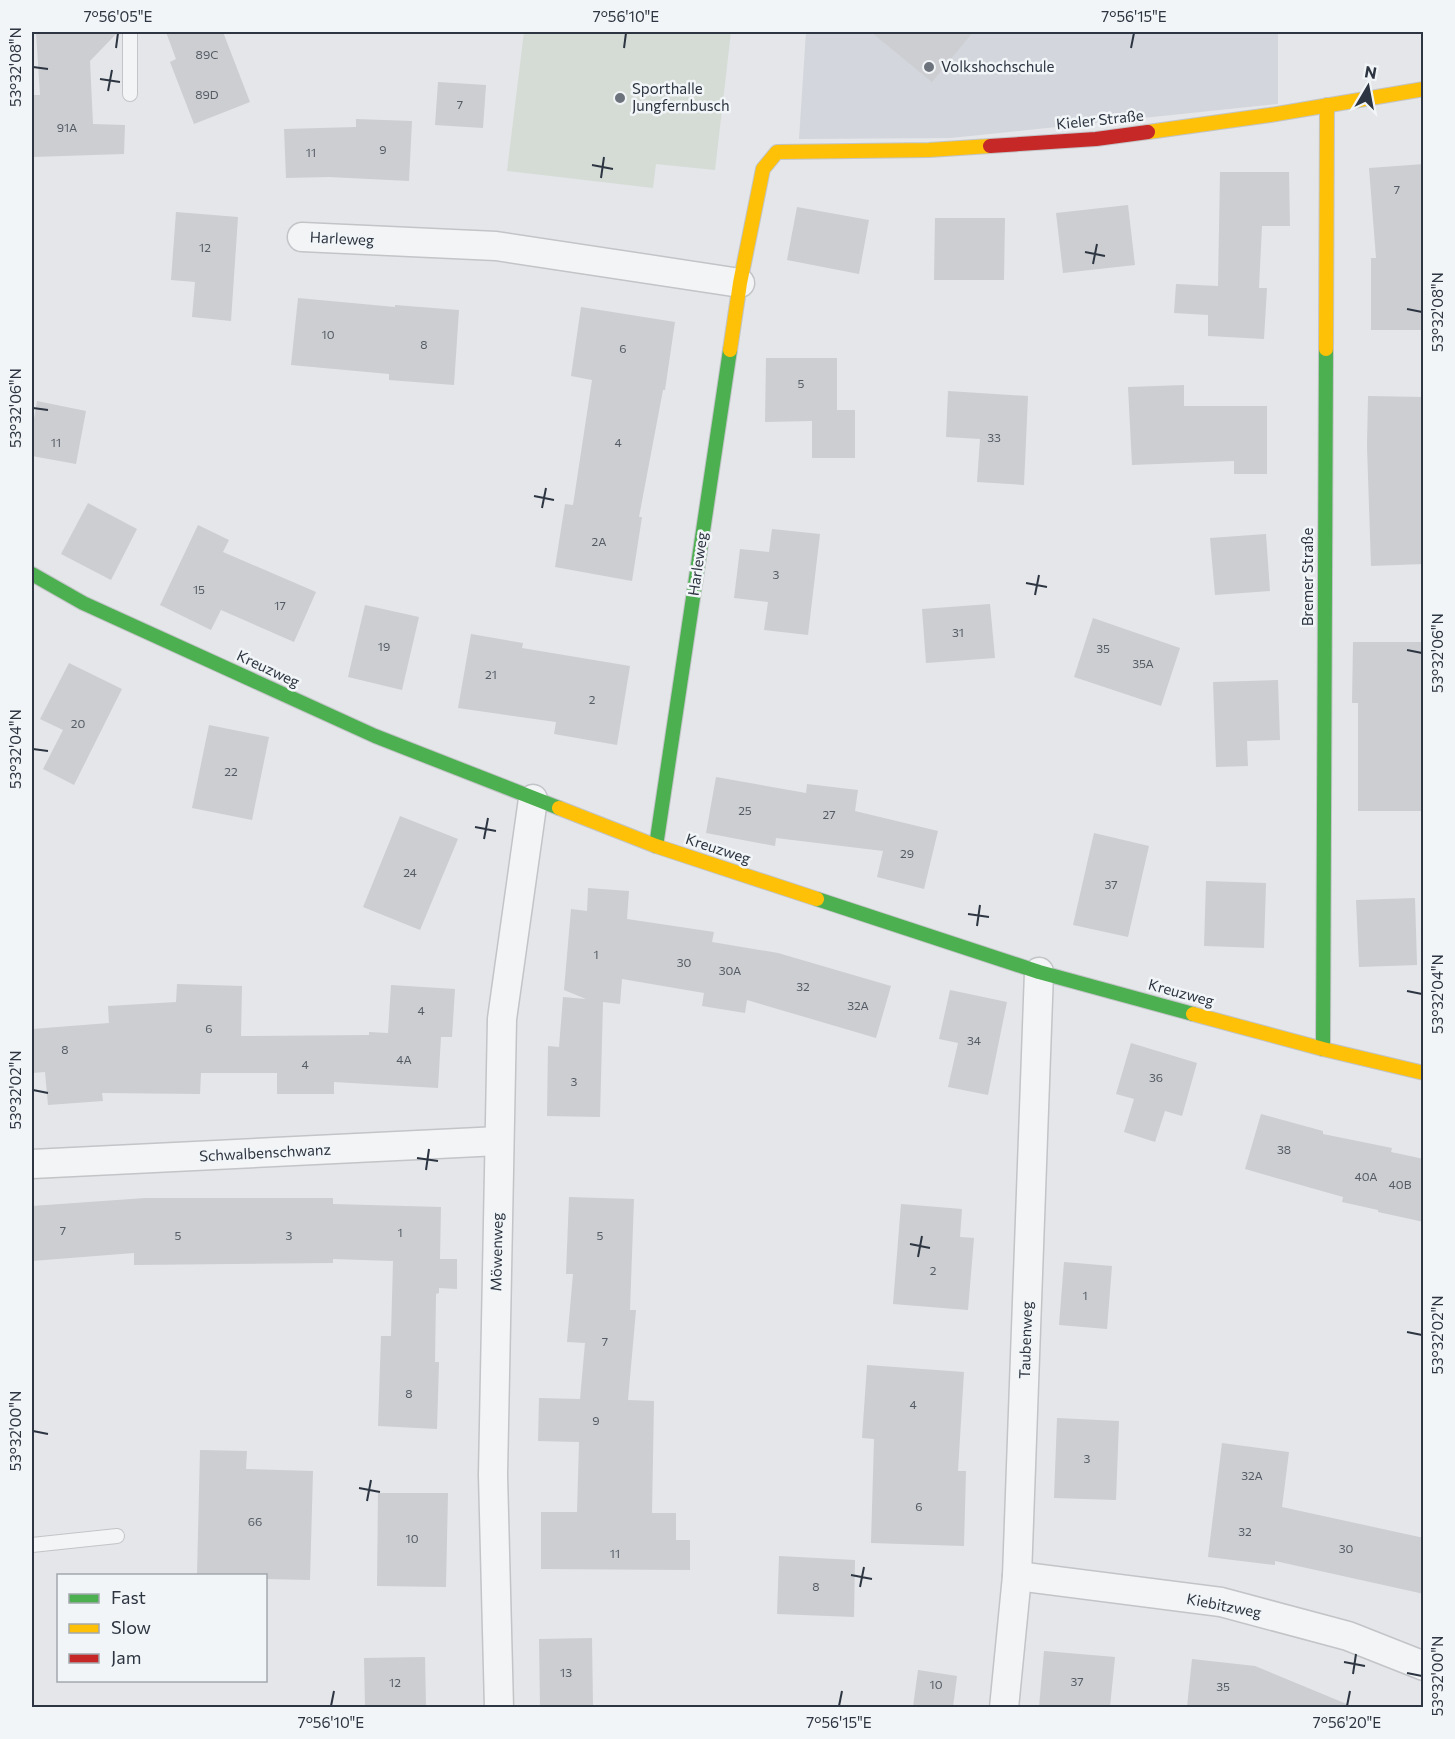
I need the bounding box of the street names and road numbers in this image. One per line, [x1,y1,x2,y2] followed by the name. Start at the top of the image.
[1055,105,1145,133] street label: Kieler Straße
[309,227,375,249] street label: Harleweg
[1298,528,1316,626] street label: Bremer Straße
[684,531,710,597] street label: Harleweg
[234,646,303,690] street label: Kreuzweg
[684,829,753,867] street label: Kreuzweg
[1146,975,1216,1009] street label: Kreuzweg
[199,1140,331,1164] street label: Schwalbenschwanz
[486,1212,506,1292] street label: Möwenweg
[1015,1301,1035,1379] street label: Taubenweg
[1185,1589,1263,1621] street label: Kiebitzweg

